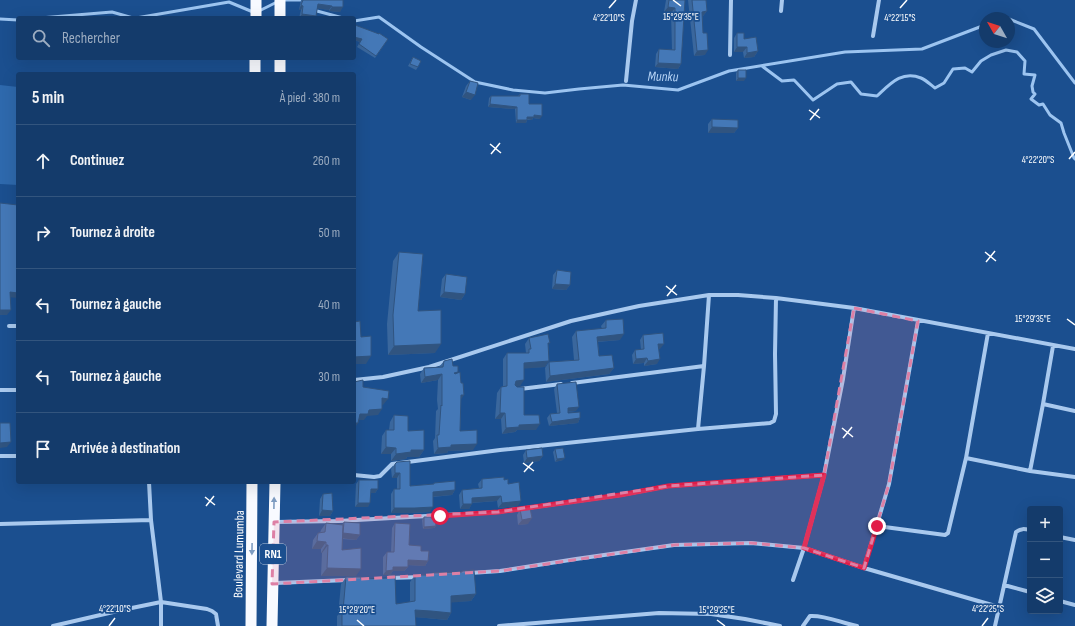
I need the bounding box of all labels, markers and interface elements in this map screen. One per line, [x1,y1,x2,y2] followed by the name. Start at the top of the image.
[663,11,699,23] text: 15°29'35"E
[593,12,625,24] text: 4°22'10"S
[884,12,916,24] text: 4°22'15"S
[979,12,1015,48] north arrow
[16,16,356,60] search box
[30,27,52,49] icon: search
[62,29,120,48] text: Rechercher
[647,68,679,85] water label: Munku
[32,88,64,108] text: 5 min
[280,90,340,106] text: À pied · 380 m
[32,150,54,172] icon: ahead
[70,151,124,170] text: Continuez
[313,153,340,169] text: 260 m
[1022,154,1054,166] text: 4°22'20"S
[32,222,54,244] icon: right
[70,223,155,242] text: Tournez à droite
[319,225,340,241] text: 50 m
[32,294,54,316] icon: left
[70,295,161,314] text: Tournez à gauche
[318,297,340,313] text: 40 m
[1015,313,1051,325] text: 15°29'35"E
[32,366,54,388] icon: left
[70,367,161,386] text: Tournez à gauche
[318,369,340,385] text: 30 m
[32,438,54,460] icon: arrive
[70,439,180,458] text: Arrivée à destination
[271,496,277,509] one-way arrow
[1027,506,1063,614] map controls
[1027,506,1063,542] button: +
[431,507,449,525] route start
[230,510,248,598] street label: Boulevard Lumumba
[868,517,886,535] route end
[1027,542,1063,578] button: −
[249,543,255,556] one-way arrow
[260,544,286,564] road number: RN1
[1027,578,1063,614] button: layers
[99,603,131,615] text: 4°22'10"S
[972,603,1004,615] text: 4°22'25"S
[339,604,375,616] text: 15°29'20"E
[699,604,735,616] text: 15°29'25"E

